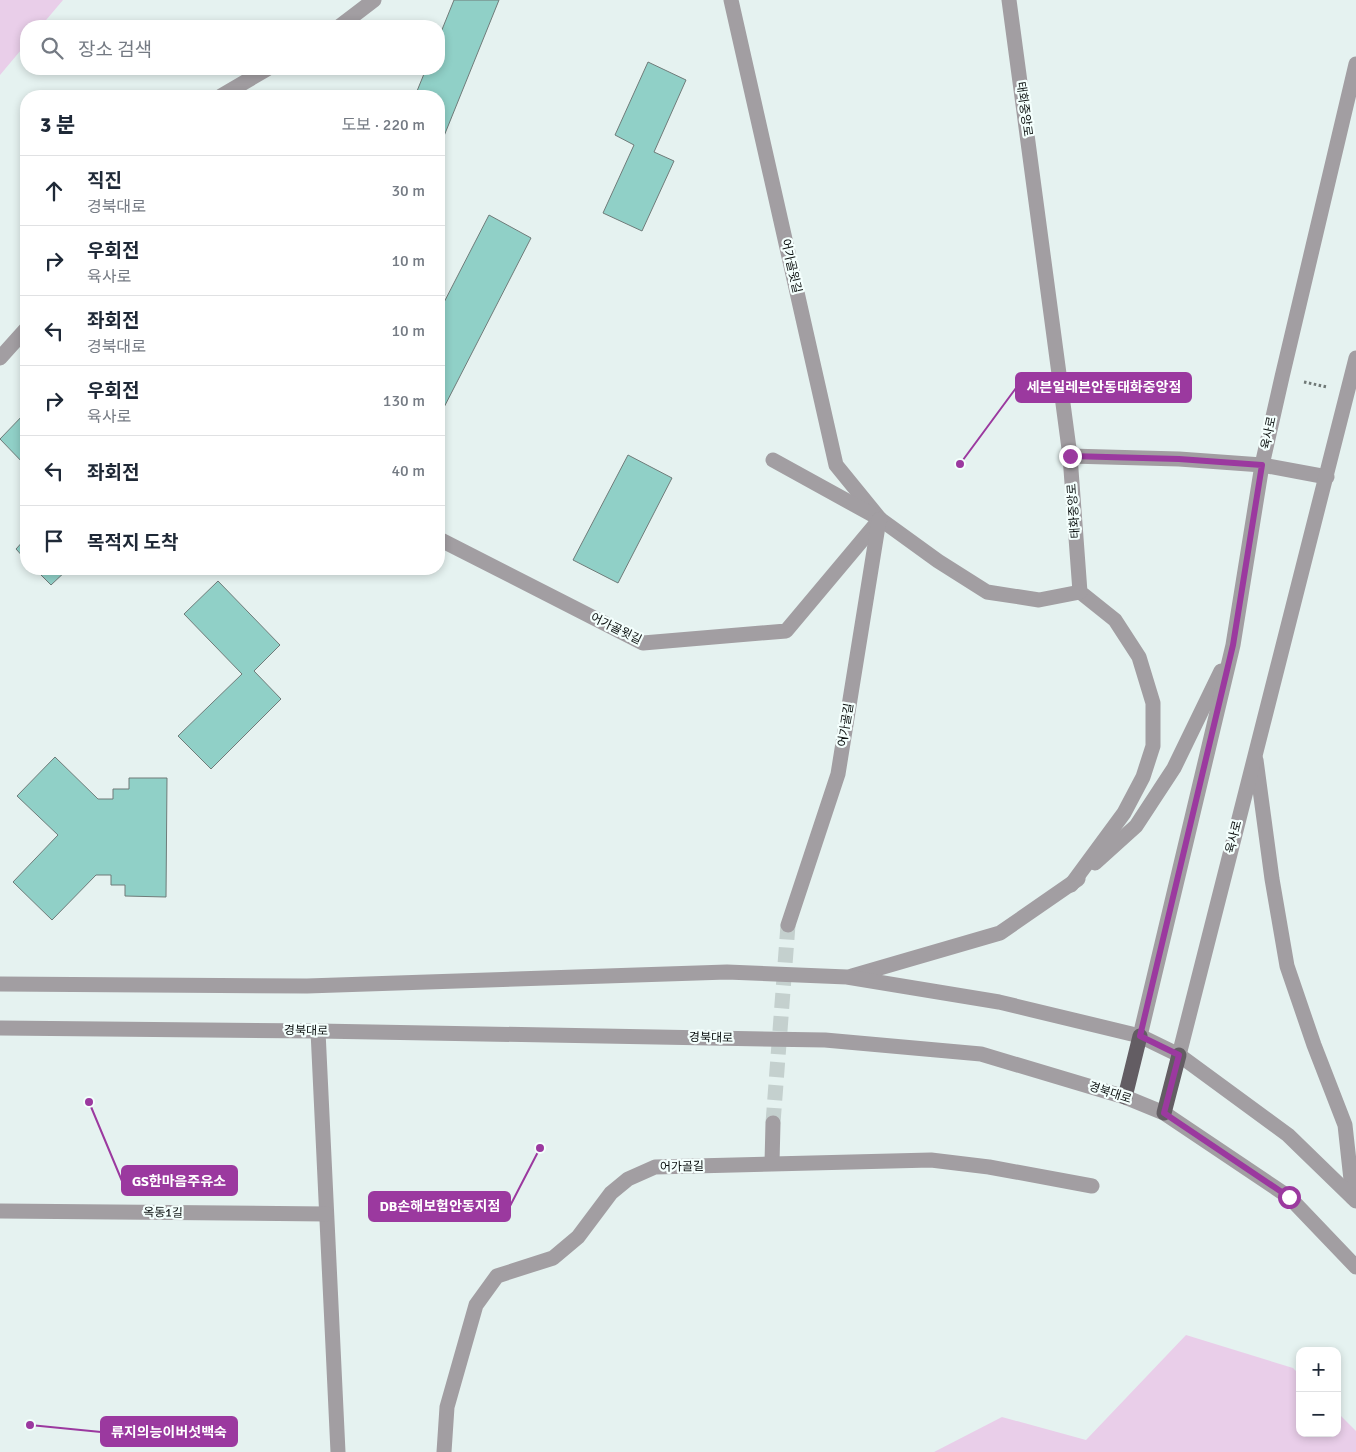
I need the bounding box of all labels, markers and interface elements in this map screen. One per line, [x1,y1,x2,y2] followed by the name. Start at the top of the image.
[20,20,445,75] search box
[38,34,66,62] icon: search
[78,38,152,62] text: 장소 검색
[1013,81,1035,137] street label: 태화중앙로
[40,112,75,138] text: 3 분
[341,115,425,135] text: 도보 · 220 m
[87,169,122,193] text: 직진
[40,177,68,205] icon: ahead
[391,181,425,201] text: 30 m
[87,197,146,217] text: 경북대로
[777,237,805,295] street label: 어가골윗길
[87,239,139,263] text: 우회전
[40,247,68,275] icon: right
[391,251,425,271] text: 10 m
[87,267,131,287] text: 육사로
[87,309,139,333] text: 좌회전
[40,317,68,345] icon: left
[391,321,425,341] text: 10 m
[87,337,146,357] text: 경북대로
[1016,373,1191,402] callout: 세븐일레븐안동태화중앙점
[87,379,139,403] text: 우회전
[1027,379,1181,396] text: 세븐일레븐안동태화중앙점
[40,387,68,415] icon: right
[383,391,425,411] text: 130 m
[87,407,131,427] text: 육사로
[1258,415,1280,451] street label: 육사로
[1059,445,1082,468] route end
[40,457,68,485] icon: left
[87,461,139,485] text: 좌회전
[391,461,425,481] text: 40 m
[1065,483,1083,539] street label: 태화중앙로
[40,527,68,555] icon: arrive
[87,531,179,555] text: 목적지 도착
[588,610,644,648] street label: 어가골윗길
[835,702,857,748] street label: 어가골길
[1223,819,1245,855] street label: 육사로
[284,1023,328,1039] street label: 경북대로
[689,1030,733,1046] street label: 경북대로
[1087,1079,1133,1107] street label: 경북대로
[660,1159,704,1175] street label: 어가골길
[122,1166,237,1195] callout: GS한마음주유소
[132,1173,226,1190] text: GS한마음주유소
[1278,1186,1301,1209] route start
[369,1192,510,1221] callout: DB손해보험안동지점
[380,1198,501,1215] text: DB손해보험안동지점
[143,1205,183,1221] street label: 옥동1길
[1296,1347,1341,1437] map controls
[1296,1347,1341,1392] button: +
[1296,1392,1341,1437] button: −
[101,1417,237,1446] callout: 류지의능이버섯백숙
[111,1424,227,1441] text: 류지의능이버섯백숙

